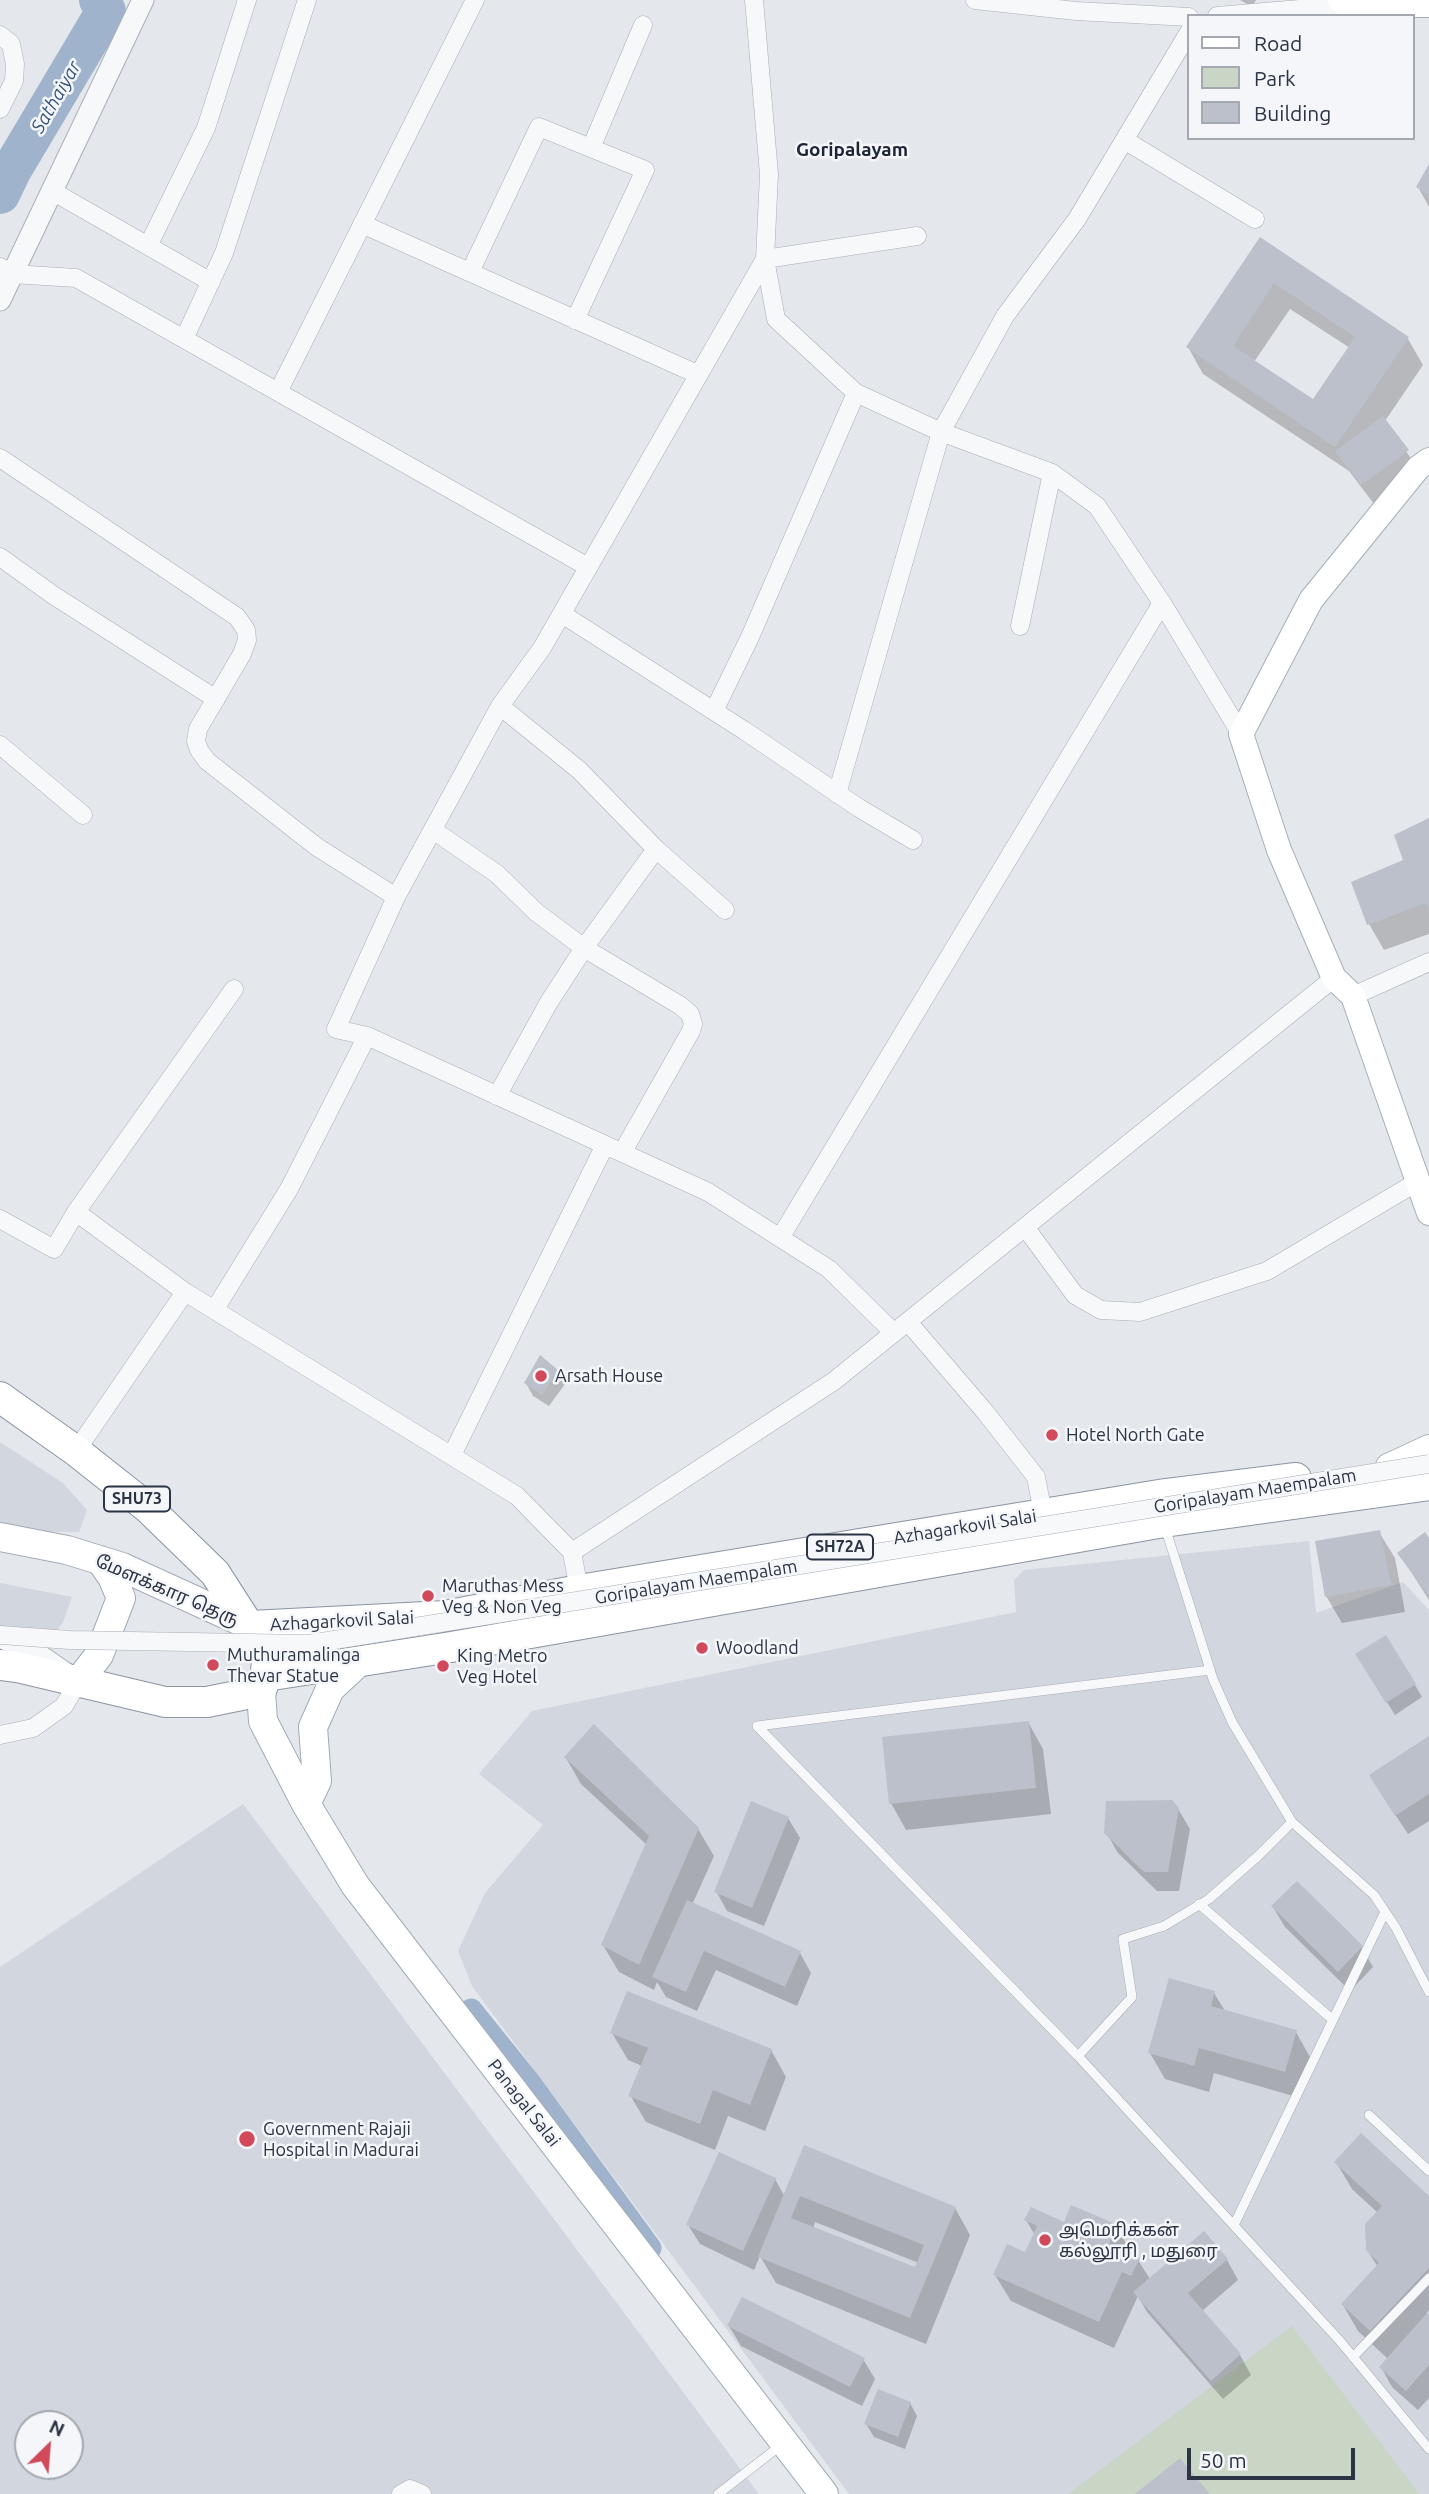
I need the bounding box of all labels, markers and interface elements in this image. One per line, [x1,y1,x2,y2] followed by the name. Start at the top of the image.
[1188,14,1415,140] legend
[1254,31,1302,55] text: Road
[26,57,86,137] water label: Sathaiyar
[1254,66,1296,90] text: Park
[1254,101,1331,125] text: Building
[796,139,908,161] district label: Goripalayam
[555,1365,663,1387] place label: Arsath House
[533,1368,549,1384] marker: Arsath House
[1066,1424,1205,1446] place label: Hotel North Gate
[1044,1427,1060,1443] marker: Hotel North Gate
[1152,1464,1358,1518] street label: Goripalayam Maempalam
[104,1486,170,1512] road number: SHU73
[892,1505,1038,1549] street label: Azhagarkovil Salai
[807,1534,873,1560] road number: SH72A
[92,1550,242,1630] street label: மேளக்கார தெரு
[593,1555,799,1609] street label: Goripalayam Maempalam
[442,1575,564,1618] place label: Maruthas Mess Veg & Non Veg
[420,1588,436,1604] marker: Maruthas Mess Veg & Non Veg
[269,1606,415,1636] street label: Azhagarkovil Salai
[716,1637,799,1659] place label: Woodland
[694,1640,710,1656] marker: Woodland
[227,1644,360,1686] place label: Muthuramalinga Thevar Statue
[457,1645,547,1688] place label: King Metro Veg Hotel
[205,1657,221,1673] marker: Muthuramalinga Thevar Statue
[435,1658,451,1674] marker: King Metro Veg Hotel
[483,2055,565,2151] street label: Panagal Salai
[263,2118,419,2160] place label: Government Rajaji Hospital in Madurai
[237,2129,257,2149] marker: Government Rajaji Hospital in Madurai
[1059,2219,1218,2262] place label: அமெரிக்கன் கல்லூரி , மதுரை
[1037,2232,1053,2248] marker: அமெரிக்கன் கல்லூரி , மதுரை
[14,2410,84,2480] north arrow
[46,2415,68,2441] text: N
[1191,2434,1359,2478] scale bar
[1200,2448,1247,2472] text: 50 m

